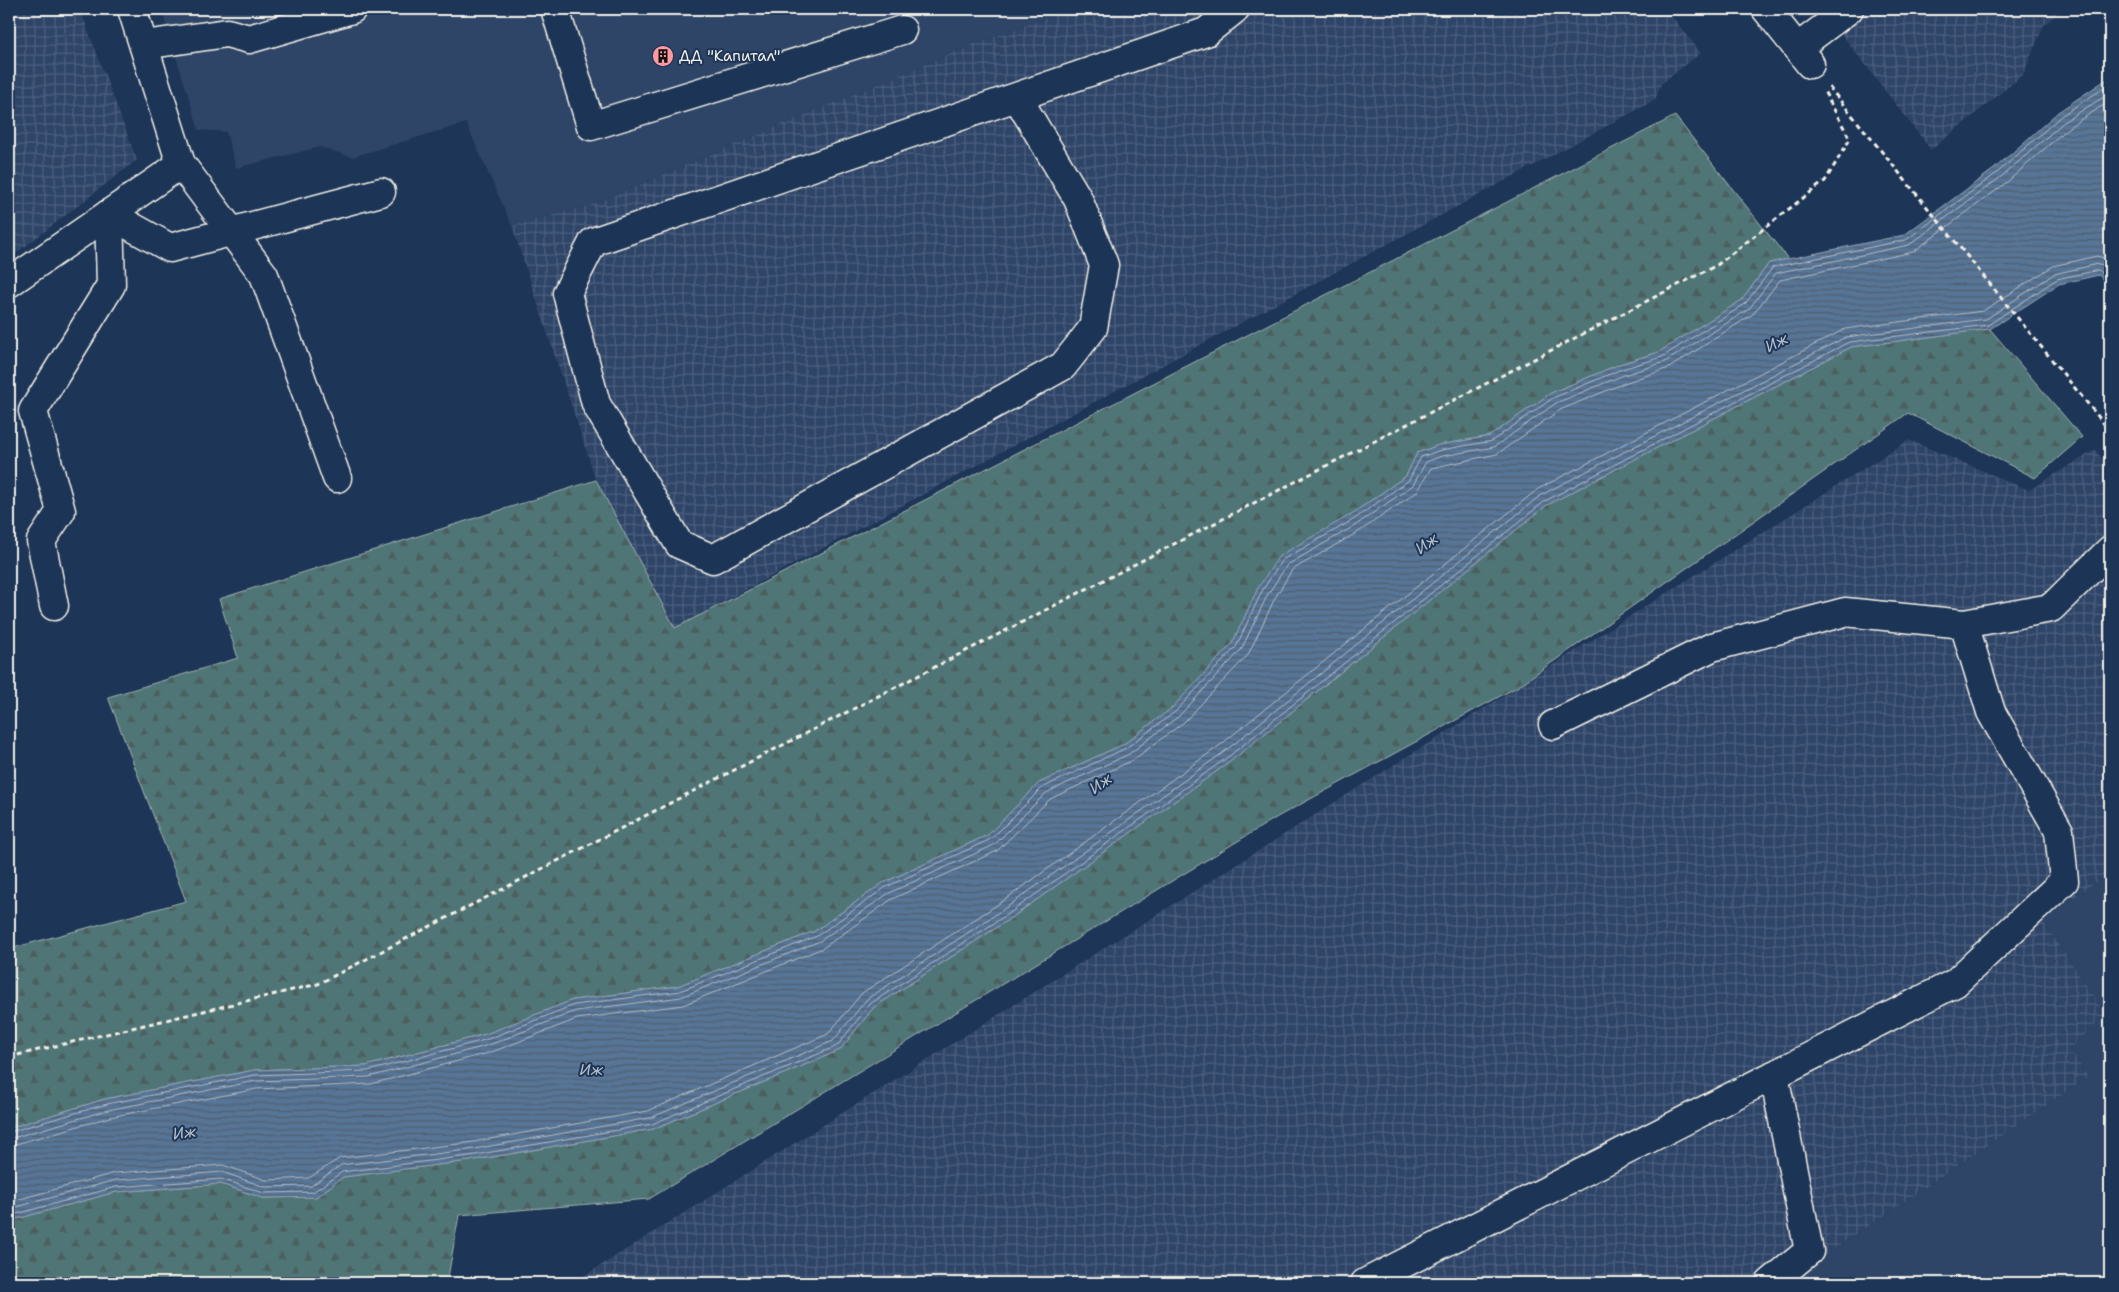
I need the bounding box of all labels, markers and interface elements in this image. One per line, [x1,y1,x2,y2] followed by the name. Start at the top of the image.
[651,44,675,68] building icon: ДД "Капитал"
[679,46,780,66] place label: ДД "Капитал"
[1761,327,1792,357] water label: Иж
[1411,527,1443,559] water label: Иж
[1085,767,1117,799] water label: Иж
[579,1059,604,1080] water label: Иж
[171,1120,198,1145] water label: Иж

